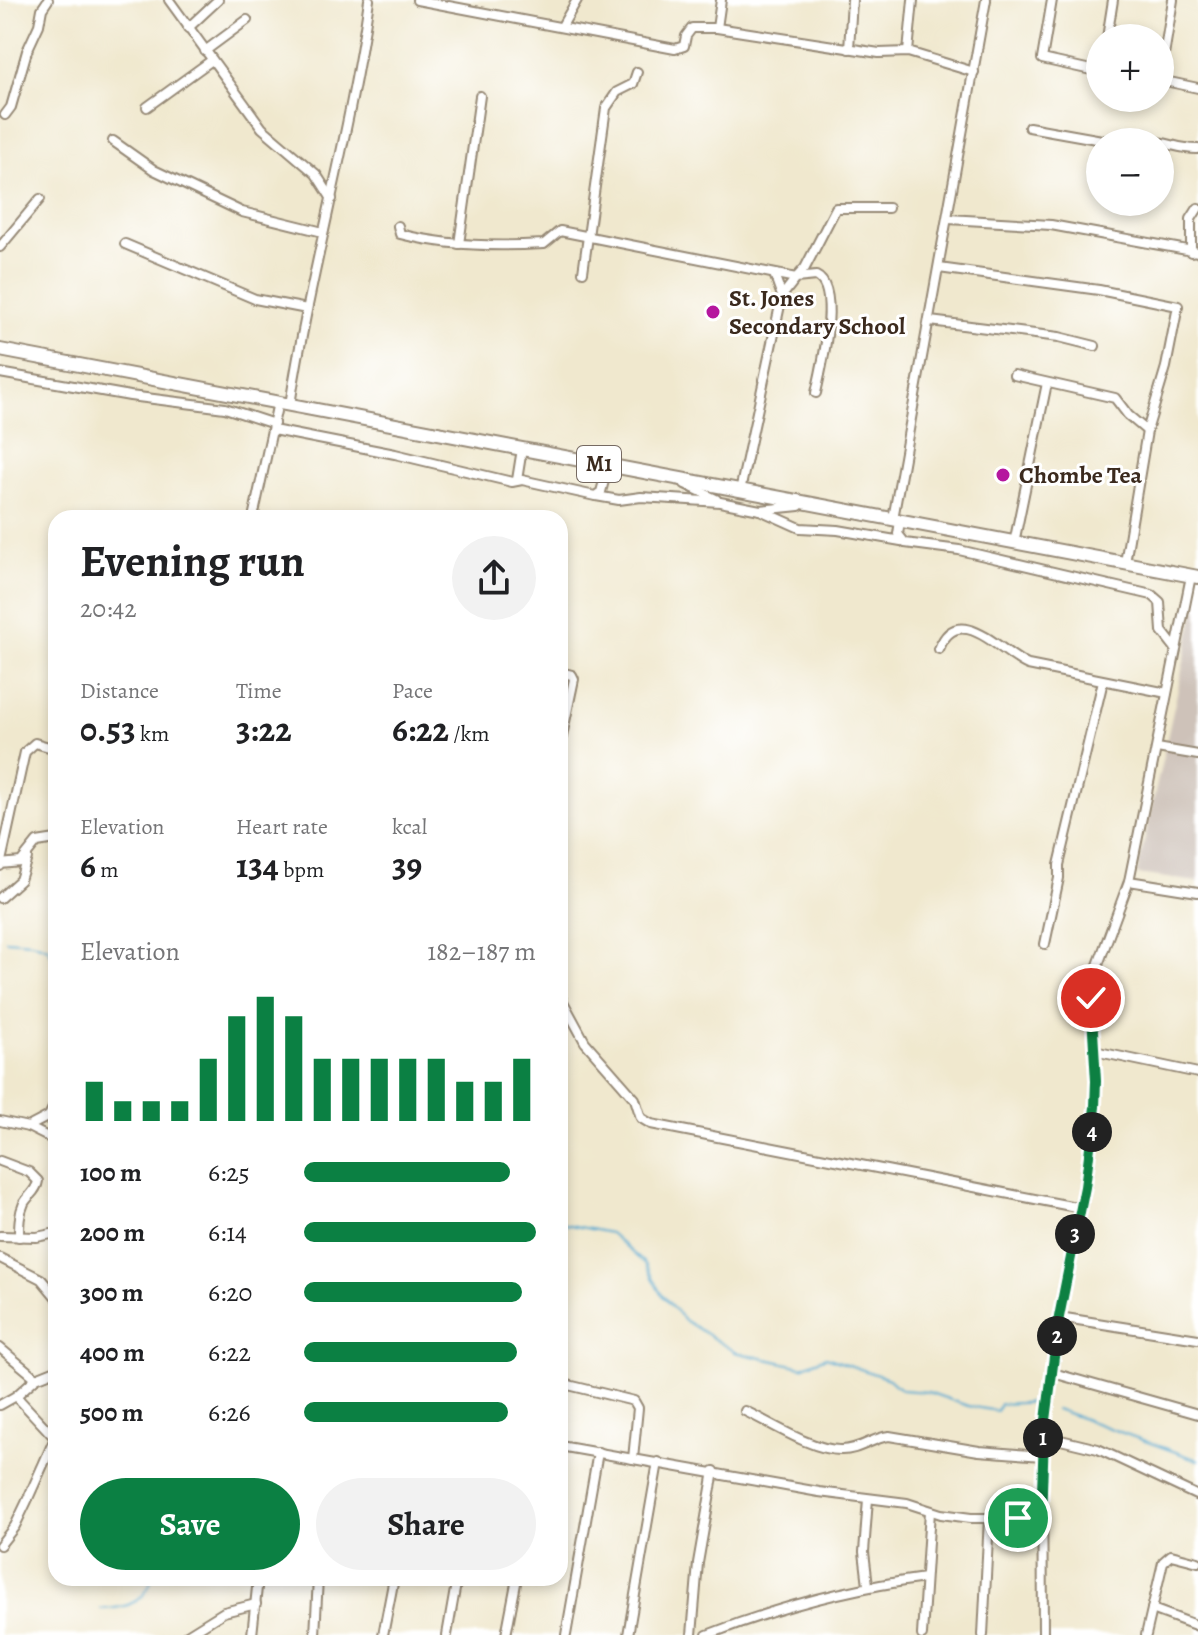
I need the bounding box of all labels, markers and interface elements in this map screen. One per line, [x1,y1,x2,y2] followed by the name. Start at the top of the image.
[1086,24,1174,216] map controls
[1086,24,1174,112] button: +
[1086,128,1174,216] button: −
[729,282,906,342] place label: St. Jones Secondary School
[704,303,722,321] marker: St. Jones Secondary School
[577,446,621,482] road number: M1
[1019,459,1143,491] place label: Chombe Tea
[994,466,1012,484] marker: Chombe Tea
[80,531,305,591] text: Evening run
[452,536,536,620] button: share
[80,591,137,626] text: 20:42
[80,676,159,706] text: Distance
[236,676,282,706] text: Time
[392,676,433,706] text: Pace
[80,706,136,753] text: 0.53
[236,706,292,753] text: 3:22
[392,706,449,753] text: 6:22
[136,719,169,749] text: km
[449,719,490,749] text: /km
[80,812,164,842] text: Elevation
[236,812,328,842] text: Heart rate
[392,812,427,842] text: kcal
[80,842,96,889] text: 6
[236,842,279,889] text: 134
[392,842,422,889] text: 39
[96,855,119,885] text: m
[279,855,324,885] text: bpm
[80,934,180,969] text: Elevation
[427,934,536,969] text: 182–187 m
[1057,964,1125,1032] pin
[1069,976,1113,1020] icon: check
[1072,1112,1112,1152] pin: 4
[1087,1117,1097,1147] text: 4
[80,1155,142,1190] text: 100 m
[208,1155,250,1190] text: 6:25
[1055,1214,1095,1254] pin: 3
[80,1215,145,1250] text: 200 m
[208,1215,247,1250] text: 6:14
[1070,1219,1080,1249] text: 3
[80,1275,144,1310] text: 300 m
[208,1275,252,1310] text: 6:20
[1037,1316,1077,1356] pin: 2
[1052,1321,1062,1351] text: 2
[80,1335,145,1370] text: 400 m
[208,1335,251,1370] text: 6:22
[80,1395,144,1430] text: 500 m
[208,1395,251,1430] text: 6:26
[1023,1418,1063,1458] pin: 1
[1039,1423,1047,1453] text: 1
[80,1478,300,1570] button: Save
[316,1478,536,1570] button: Share
[984,1484,1052,1552] pin
[996,1496,1040,1540] icon: arrive

